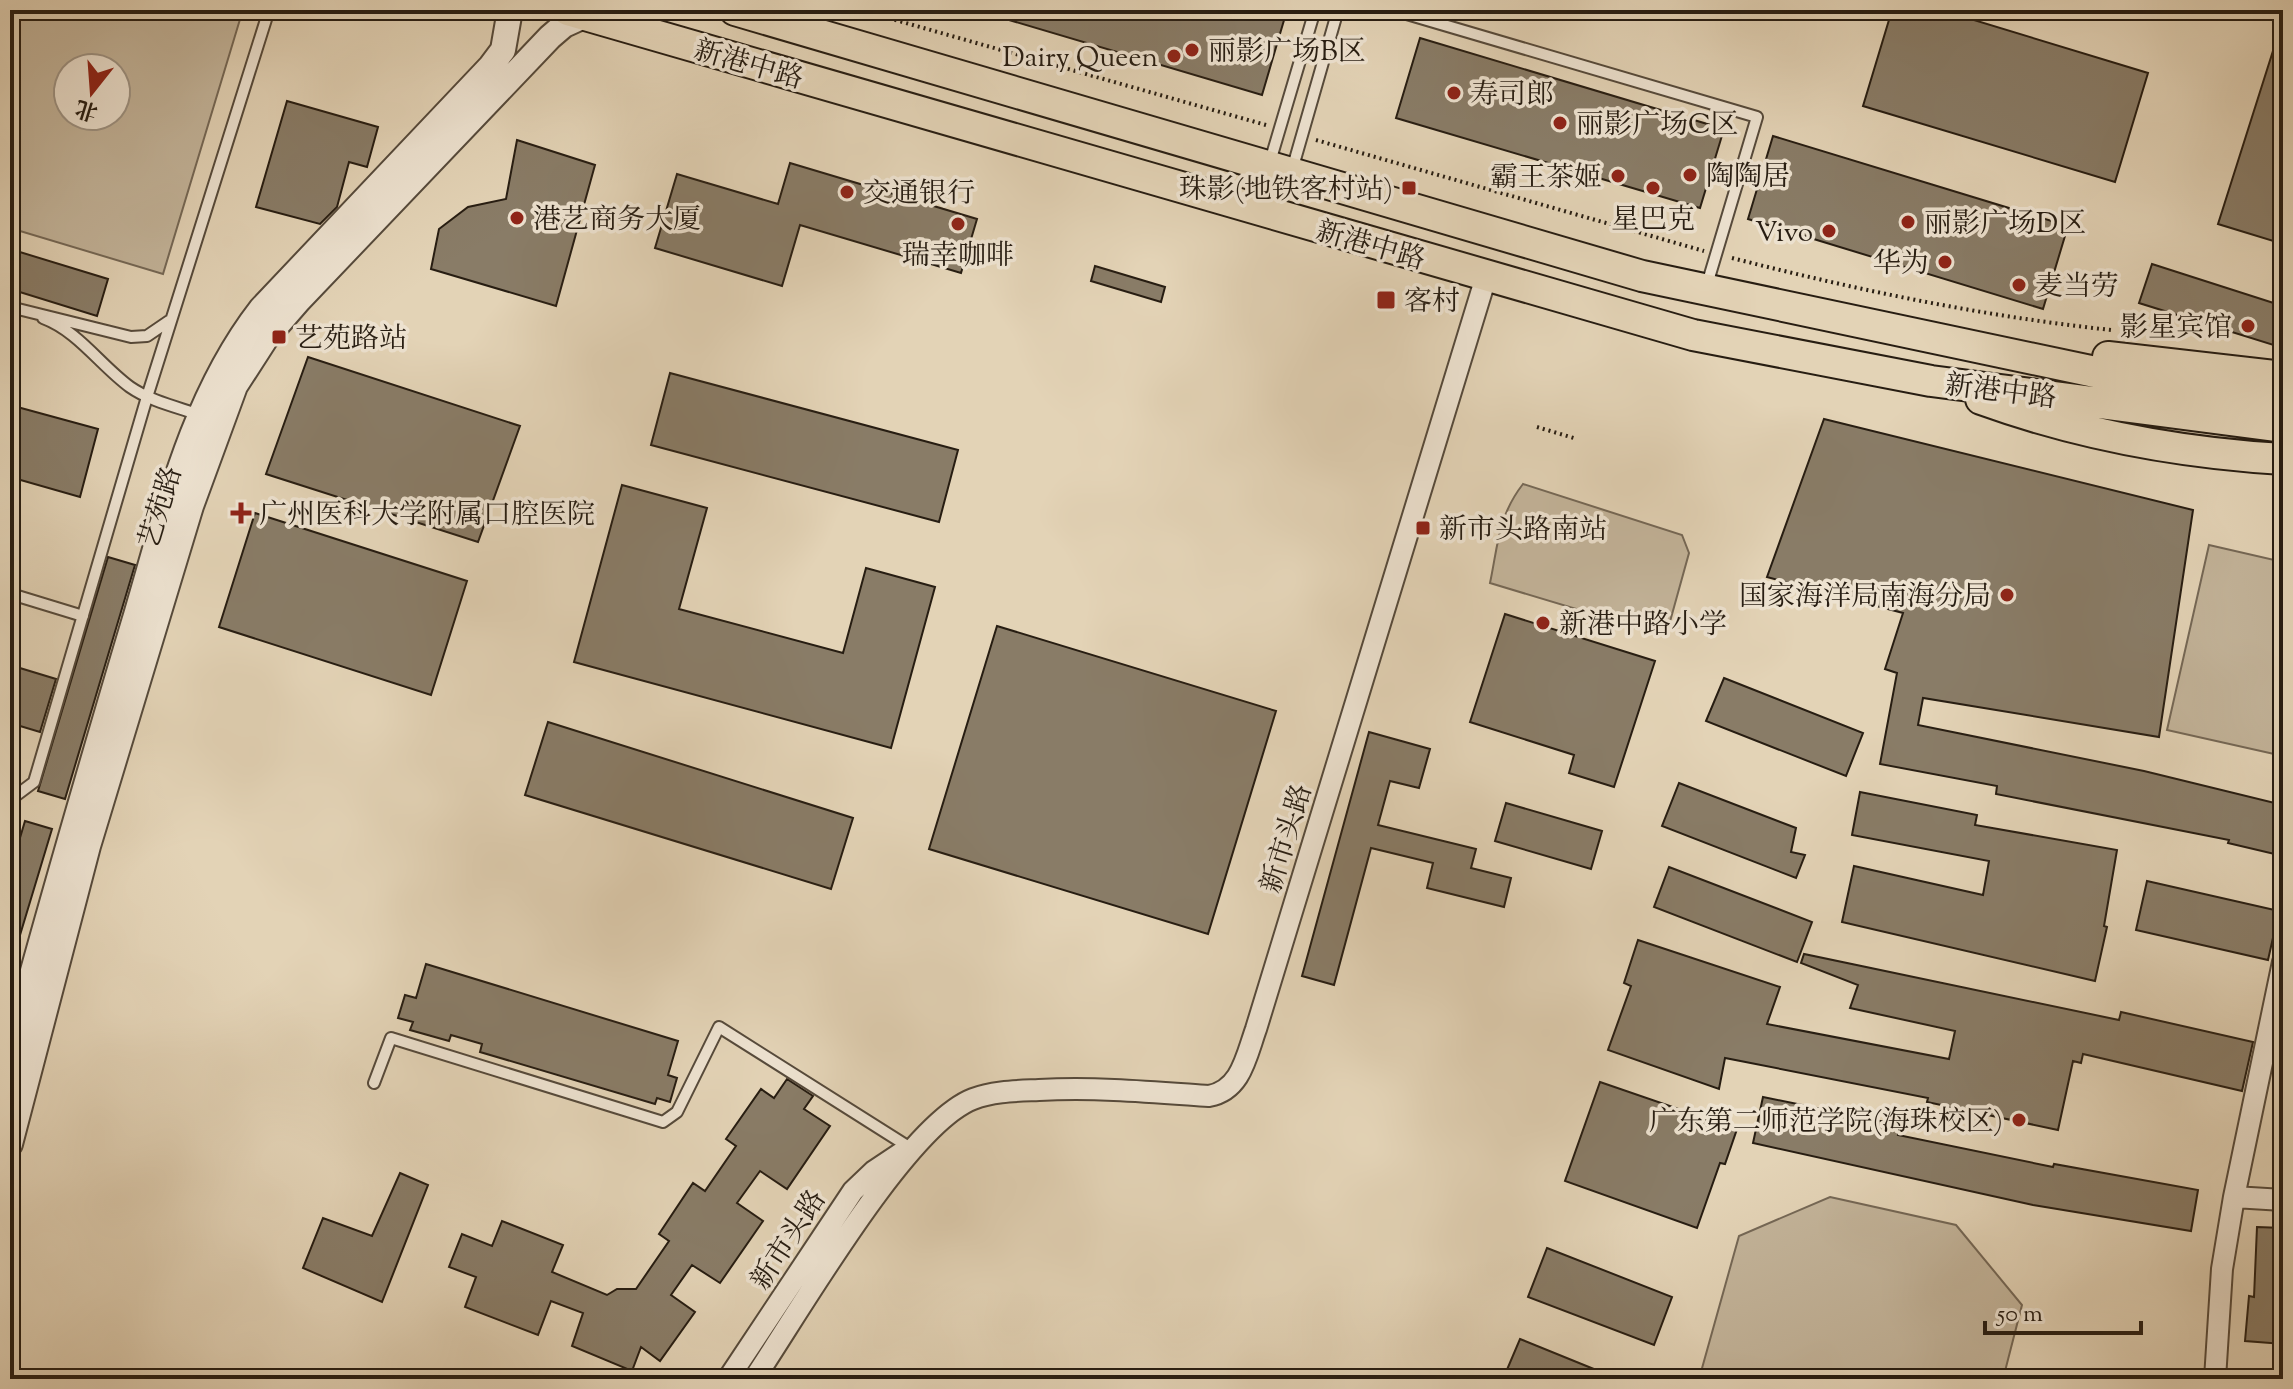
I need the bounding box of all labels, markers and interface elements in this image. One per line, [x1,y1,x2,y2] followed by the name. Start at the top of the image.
[689,31,808,101] street label: 新港中路
[1208,33,1366,73] place label: 丽影广场B区
[1002,39,1158,79] place label: Dairy Queen
[1183,41,1201,59] marker: 丽影广场B区
[1165,47,1183,65] marker: Dairy Queen
[52,52,132,132] north arrow
[1470,76,1554,116] place label: 寿司郎
[1445,84,1463,102] marker: 寿司郎
[72,90,102,127] text: 北
[1576,106,1739,146] place label: 丽影广场C区
[1551,114,1569,132] marker: 丽影广场C区
[1706,158,1790,198] place label: 陶陶居
[1490,159,1602,199] place label: 霸王茶姬
[1681,166,1699,184] marker: 陶陶居
[1609,167,1627,185] marker: 霸王茶姬
[1179,171,1393,211] place label: 珠影(地铁客村站)
[863,175,975,215] place label: 交通银行
[1400,179,1418,197] marker: 珠影(地铁客村站)
[1644,179,1662,197] marker: 星巴克
[838,183,856,201] marker: 交通银行
[533,201,701,241] place label: 港艺商务大厦
[1611,201,1695,241] place label: 星巴克
[1924,205,2086,245] place label: 丽影广场D区
[508,209,526,227] marker: 港艺商务大厦
[1311,212,1430,282] street label: 新港中路
[1899,213,1917,231] marker: 丽影广场D区
[1755,214,1813,254] place label: Vivo
[949,215,967,233] marker: 瑞幸咖啡
[1820,222,1838,240] marker: Vivo
[902,237,1014,277] place label: 瑞幸咖啡
[1873,245,1929,285] place label: 华为
[1936,253,1954,271] marker: 华为
[2035,268,2119,308] place label: 麦当劳
[2010,276,2028,294] marker: 麦当劳
[1404,283,1460,323] place label: 客村
[1375,289,1397,311] marker: 客村
[2120,309,2232,349] place label: 影星宾馆
[2239,317,2257,335] marker: 影星宾馆
[295,320,407,360] place label: 艺苑路站
[270,328,288,346] marker: 艺苑路站
[1943,366,2059,420] street label: 新港中路
[130,462,193,554] street label: 艺苑路
[259,496,595,536] place label: 广州医科大学附属口腔医院
[230,502,252,524] marker: 广州医科大学附属口腔医院
[1439,511,1607,551] place label: 新市头路南站
[1414,519,1432,537] marker: 新市头路南站
[1739,578,1991,618] place label: 国家海洋局南海分局
[1998,586,2016,604] marker: 国家海洋局南海分局
[1559,606,1727,646] place label: 新港中路小学
[1534,614,1552,632] marker: 新港中路小学
[1252,779,1323,898] street label: 新市头路
[1649,1103,2003,1143] place label: 广东第二师范学院(海珠校区)
[2010,1111,2028,1129] marker: 广东第二师范学院(海珠校区)
[742,1183,837,1298] street label: 新市头路
[1985,1285,2141,1335] scale bar
[1995,1298,2043,1332] text: 50 m

